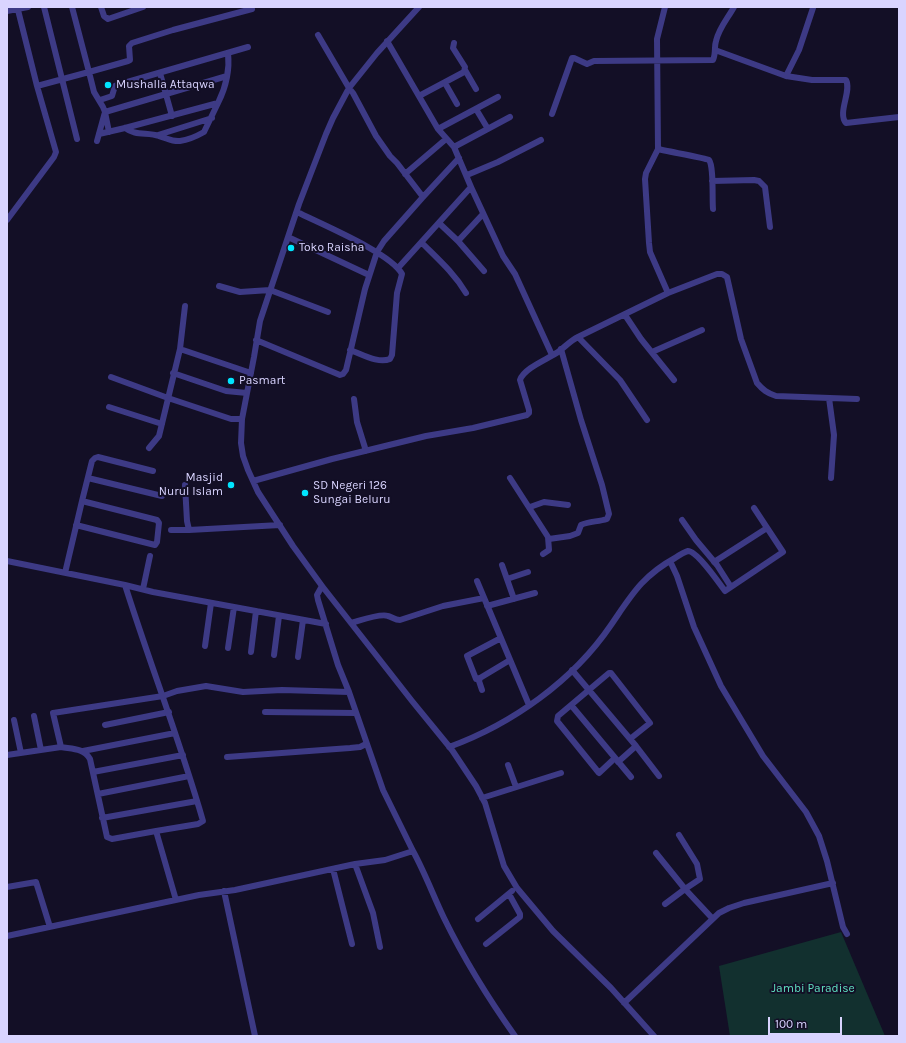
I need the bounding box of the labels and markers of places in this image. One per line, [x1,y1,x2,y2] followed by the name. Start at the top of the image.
[116,78,215,92] place label: Mushalla Attaqwa
[103,80,113,90] marker: Mushalla Attaqwa
[299,241,364,255] place label: Toko Raisha
[286,243,296,253] marker: Toko Raisha
[239,374,285,388] place label: Pasmart
[226,376,236,386] marker: Pasmart
[159,471,223,499] place label: Masjid Nurul Islam
[313,479,390,507] place label: SD Negeri 126 Sungai Beluru
[226,480,236,490] marker: Masjid Nurul Islam
[300,488,310,498] marker: SD Negeri 126 Sungai Beluru

